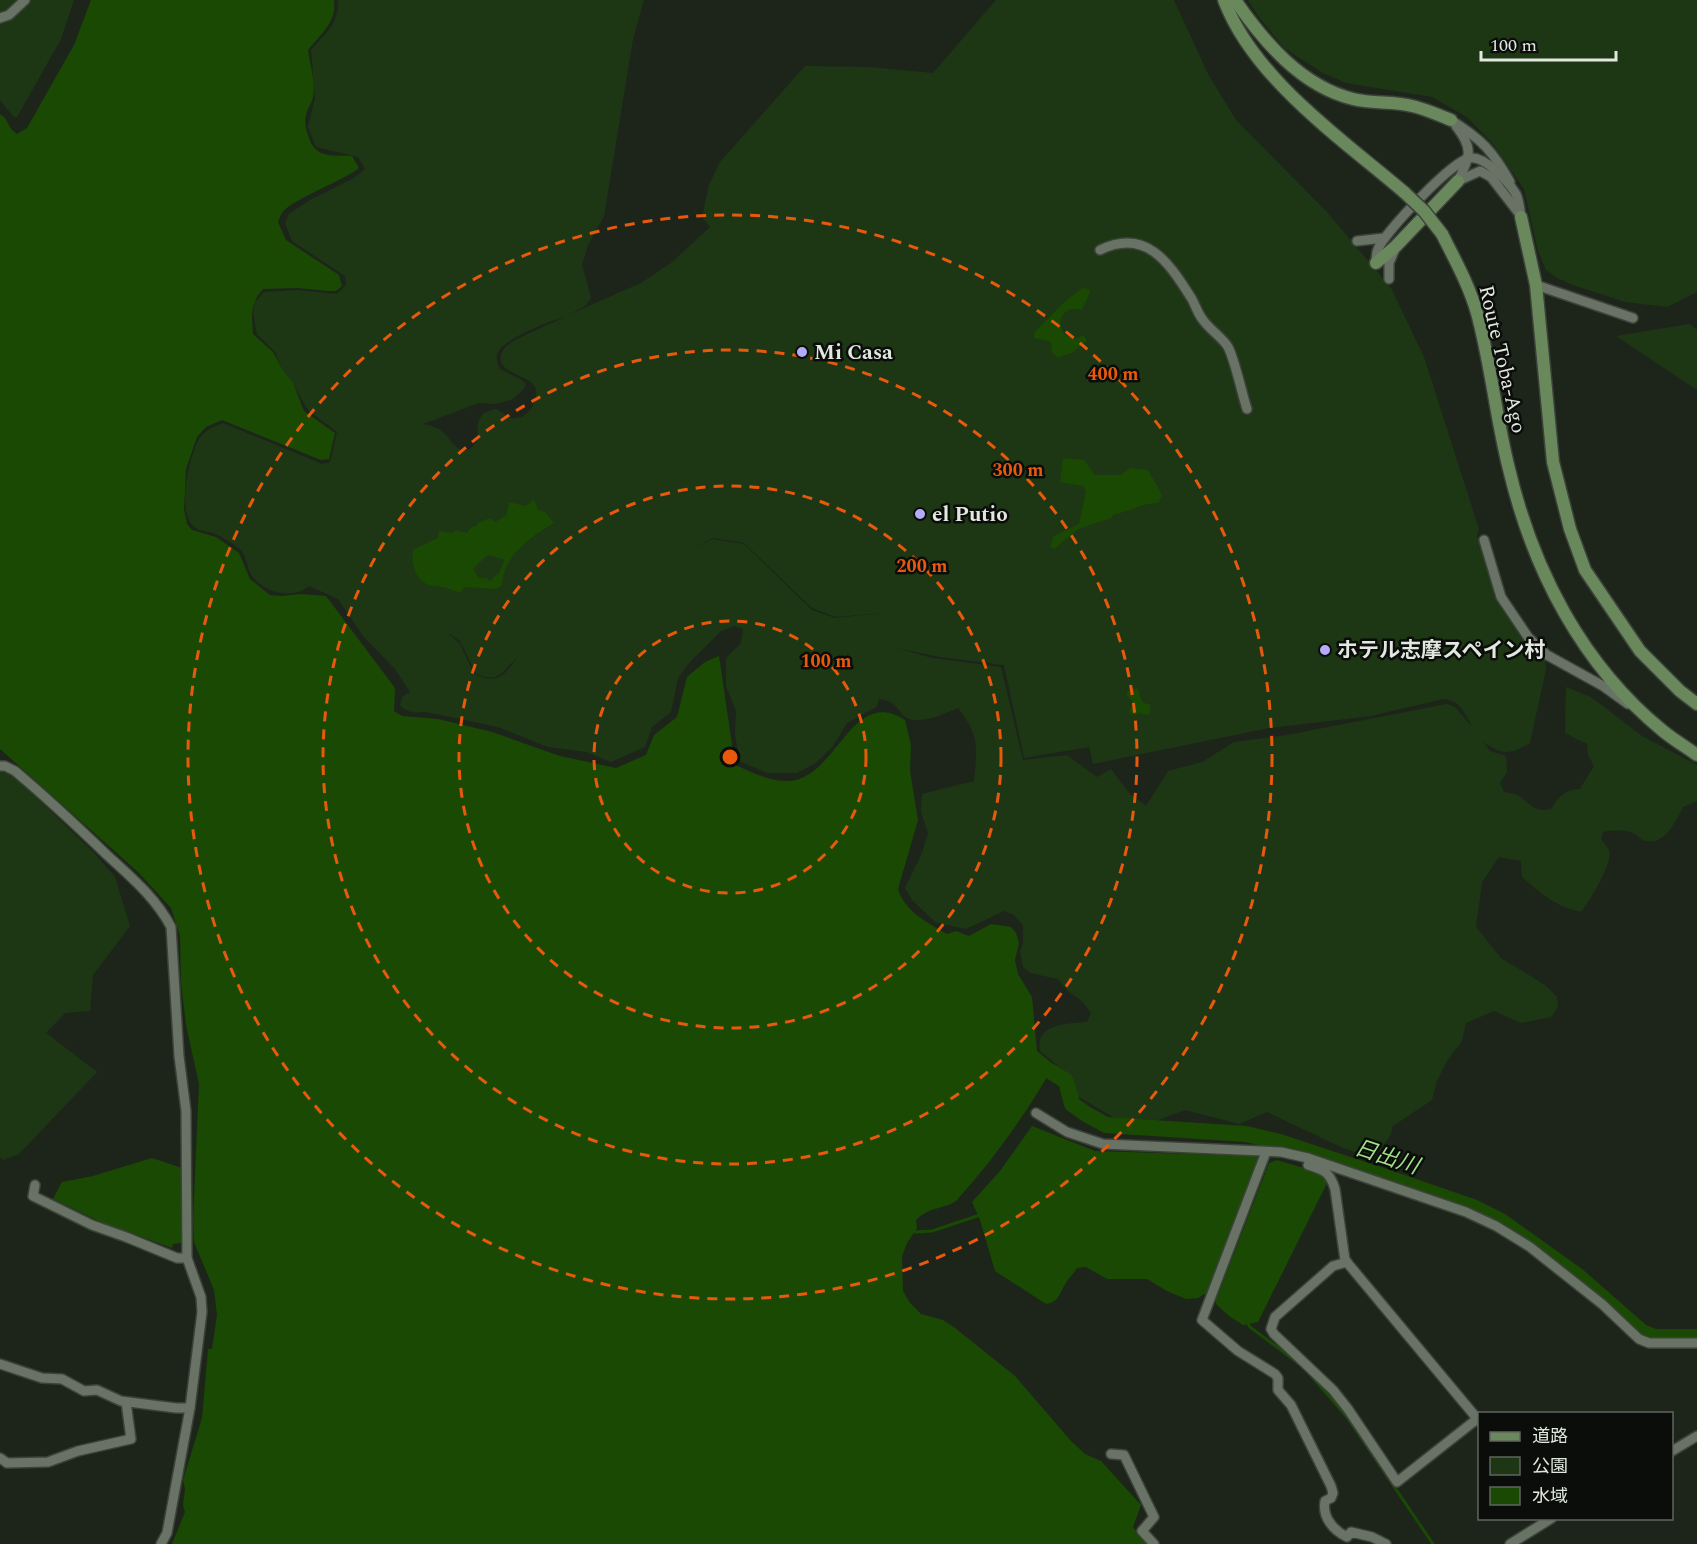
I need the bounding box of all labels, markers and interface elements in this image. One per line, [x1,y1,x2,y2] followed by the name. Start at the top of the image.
[1481,24,1616,62] scale bar
[1490,32,1537,59] text: 100 m
[1469,282,1535,436] street label: Route Toba-Ago
[814,337,893,369] place label: Mi Casa
[795,345,809,359] marker: Mi Casa
[1087,361,1139,388] text: 400 m
[992,457,1044,484] text: 300 m
[932,499,1008,531] place label: el Putio
[913,507,927,521] marker: el Putio
[896,553,948,580] text: 200 m
[1337,635,1546,667] place label: ホテル志摩スペイン村
[1318,643,1332,657] marker: ホテル志摩スペイン村
[800,648,852,675] text: 100 m
[720,747,740,767] centre of rings
[1350,1132,1425,1184] water label: 日出川
[1478,1412,1673,1520] legend
[1532,1423,1568,1450] text: 道路
[1532,1453,1568,1480] text: 公園
[1532,1483,1568,1510] text: 水域

